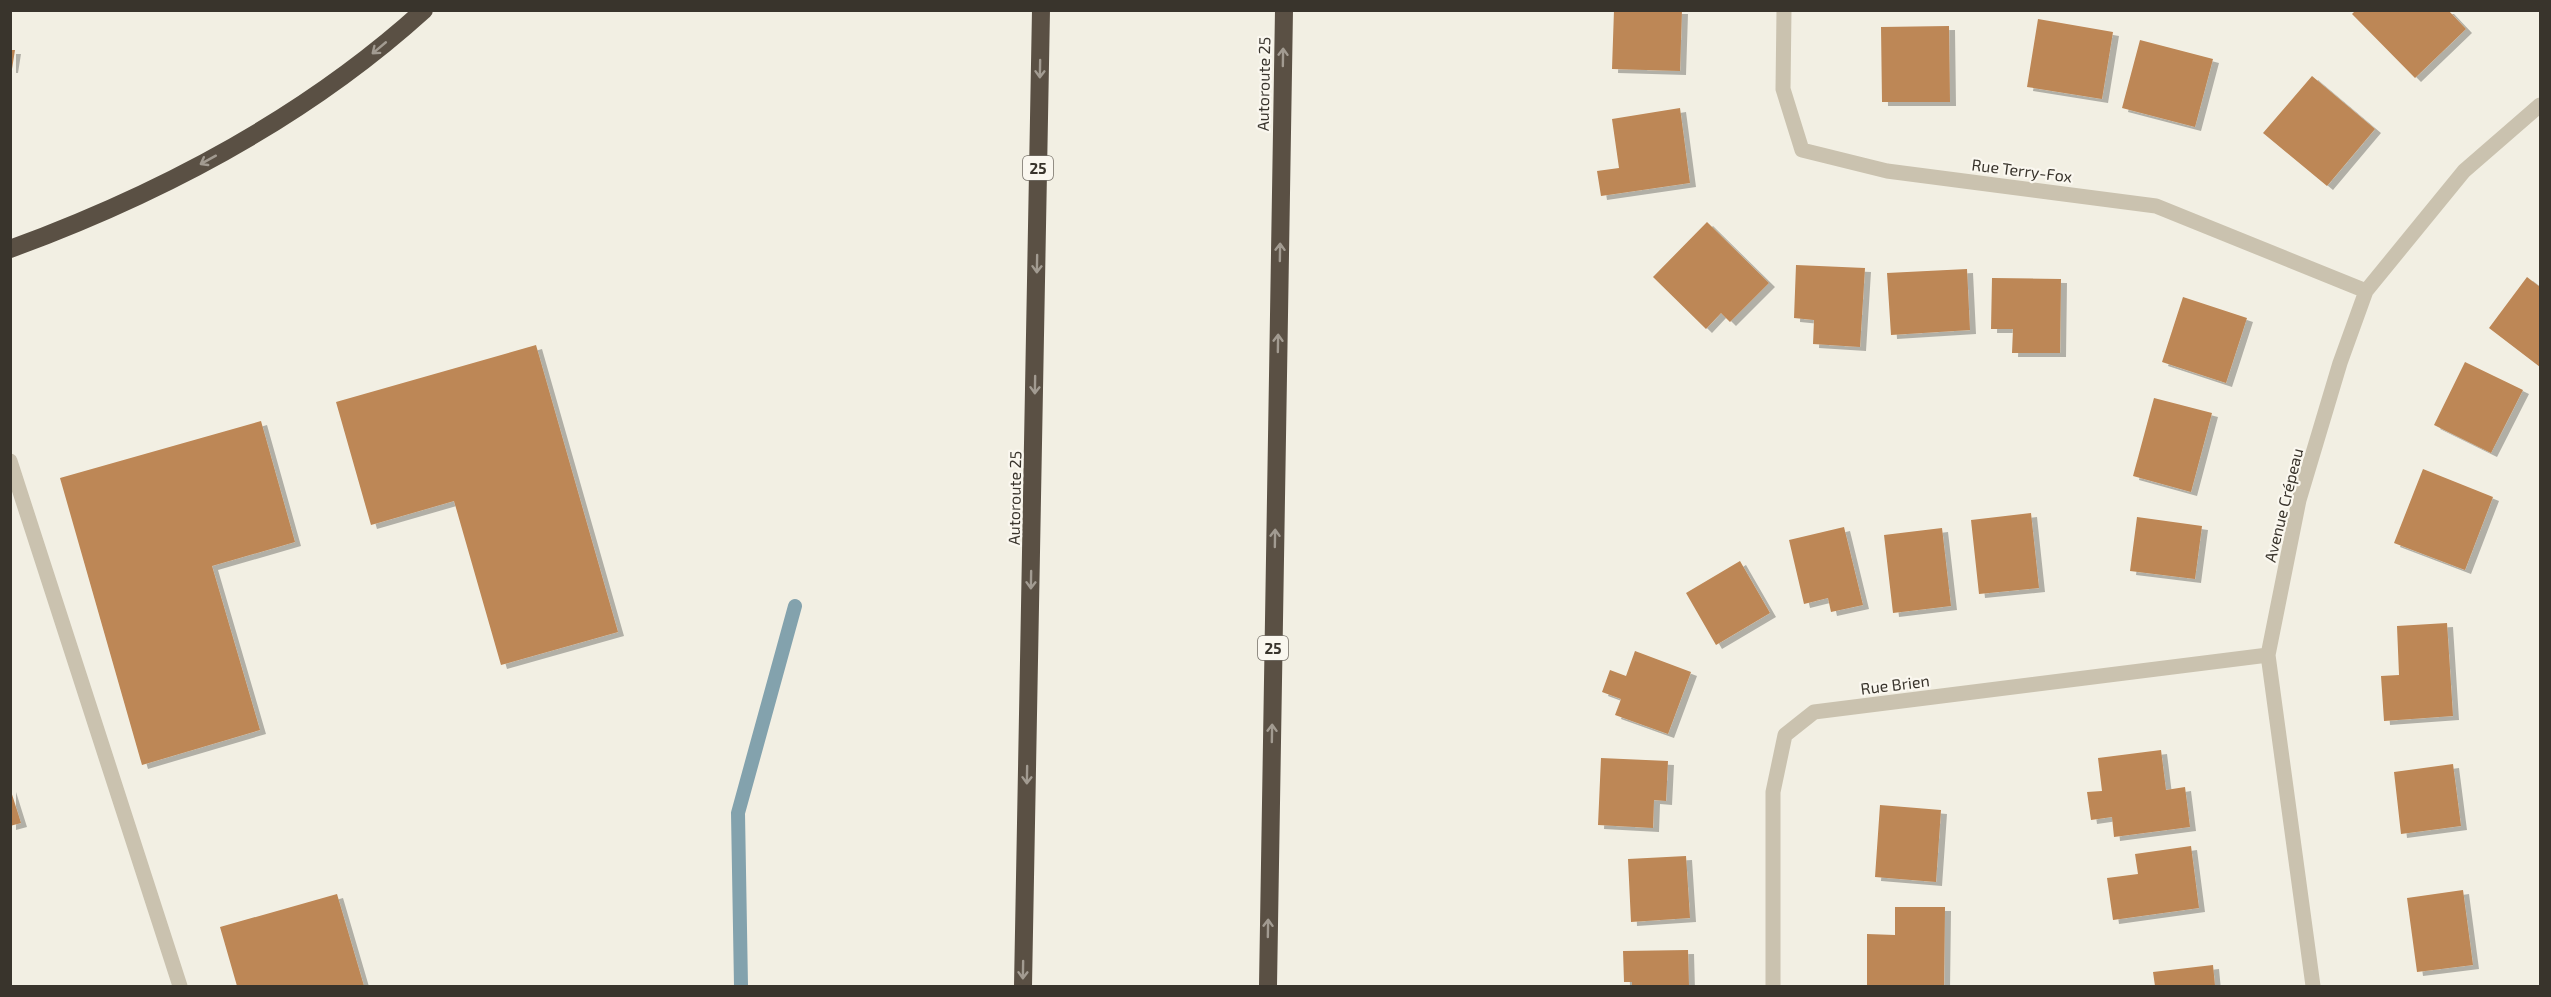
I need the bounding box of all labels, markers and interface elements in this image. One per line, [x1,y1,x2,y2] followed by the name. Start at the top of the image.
[1253,37,1273,131] street label: Autoroute 25
[372,41,387,55] one-way arrow
[1277,47,1289,67] one-way arrow
[1034,58,1046,78] one-way arrow
[200,154,217,166] one-way arrow
[1971,154,2074,186] street label: Rue Terry-Fox
[1023,156,1053,180] road number: 25
[1274,242,1286,262] one-way arrow
[1031,253,1043,273] one-way arrow
[1273,334,1284,354] one-way arrow
[1029,374,1041,394] one-way arrow
[2260,446,2306,564] street label: Avenue Crépeau
[1004,451,1024,545] street label: Autoroute 25
[1269,529,1281,549] one-way arrow
[1026,569,1037,589] one-way arrow
[1258,636,1288,660] road number: 25
[1859,670,1931,698] street label: Rue Brien
[1266,724,1277,744] one-way arrow
[1021,764,1032,784] one-way arrow
[1263,919,1274,939] one-way arrow
[1017,959,1029,979] one-way arrow

